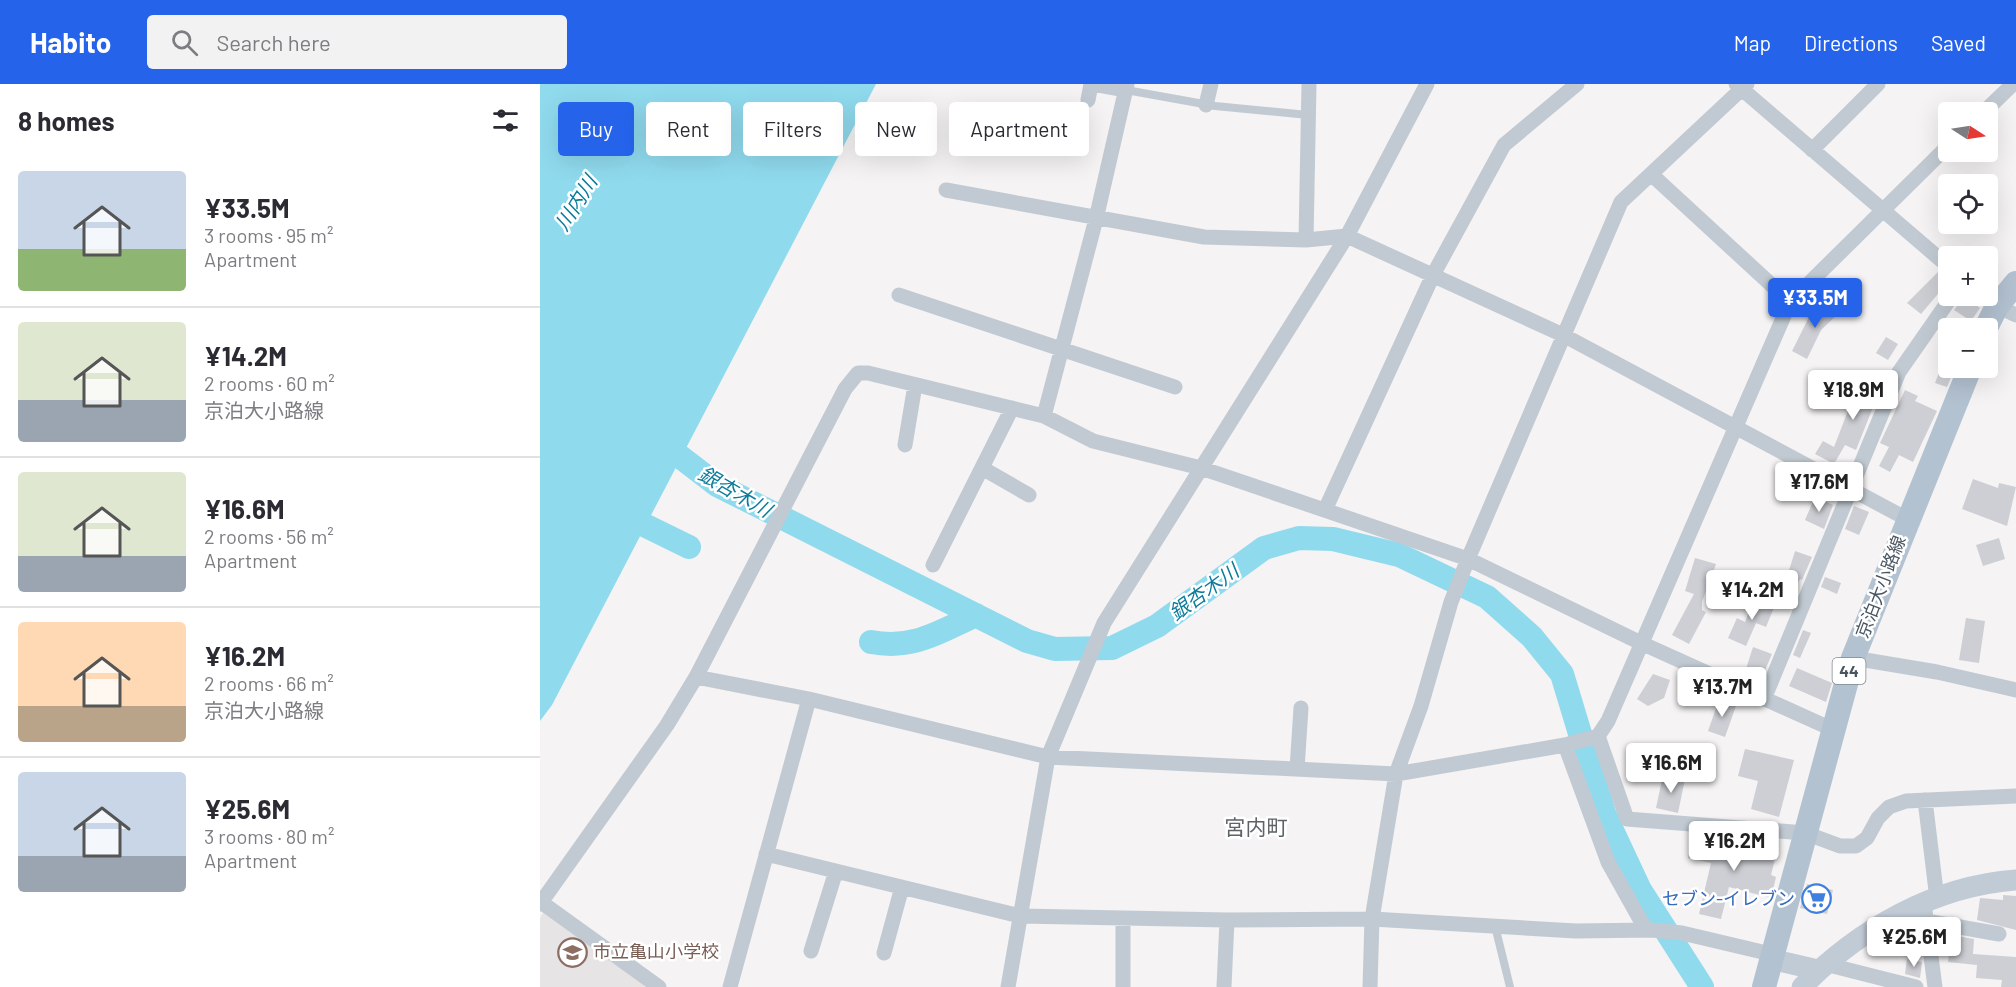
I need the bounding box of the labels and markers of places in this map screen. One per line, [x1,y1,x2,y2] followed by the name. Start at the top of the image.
[1766,278,1864,329] pin: ¥33.5M
[1804,370,1902,421] pin: ¥18.9M
[1770,462,1868,513] pin: ¥17.6M
[1703,570,1801,621] pin: ¥14.2M
[1673,667,1771,718] pin: ¥13.7M
[1622,743,1720,794] pin: ¥16.6M
[1685,821,1783,872] pin: ¥16.2M
[1800,883,1832,915] supermarket icon: セブン-イレブン
[1662,887,1795,909] place label: セブン-イレブン
[1865,917,1963,968] pin: ¥25.6M
[556,936,588,968] school or university icon: 市立亀山小学校
[593,940,719,962] place label: 市立亀山小学校

